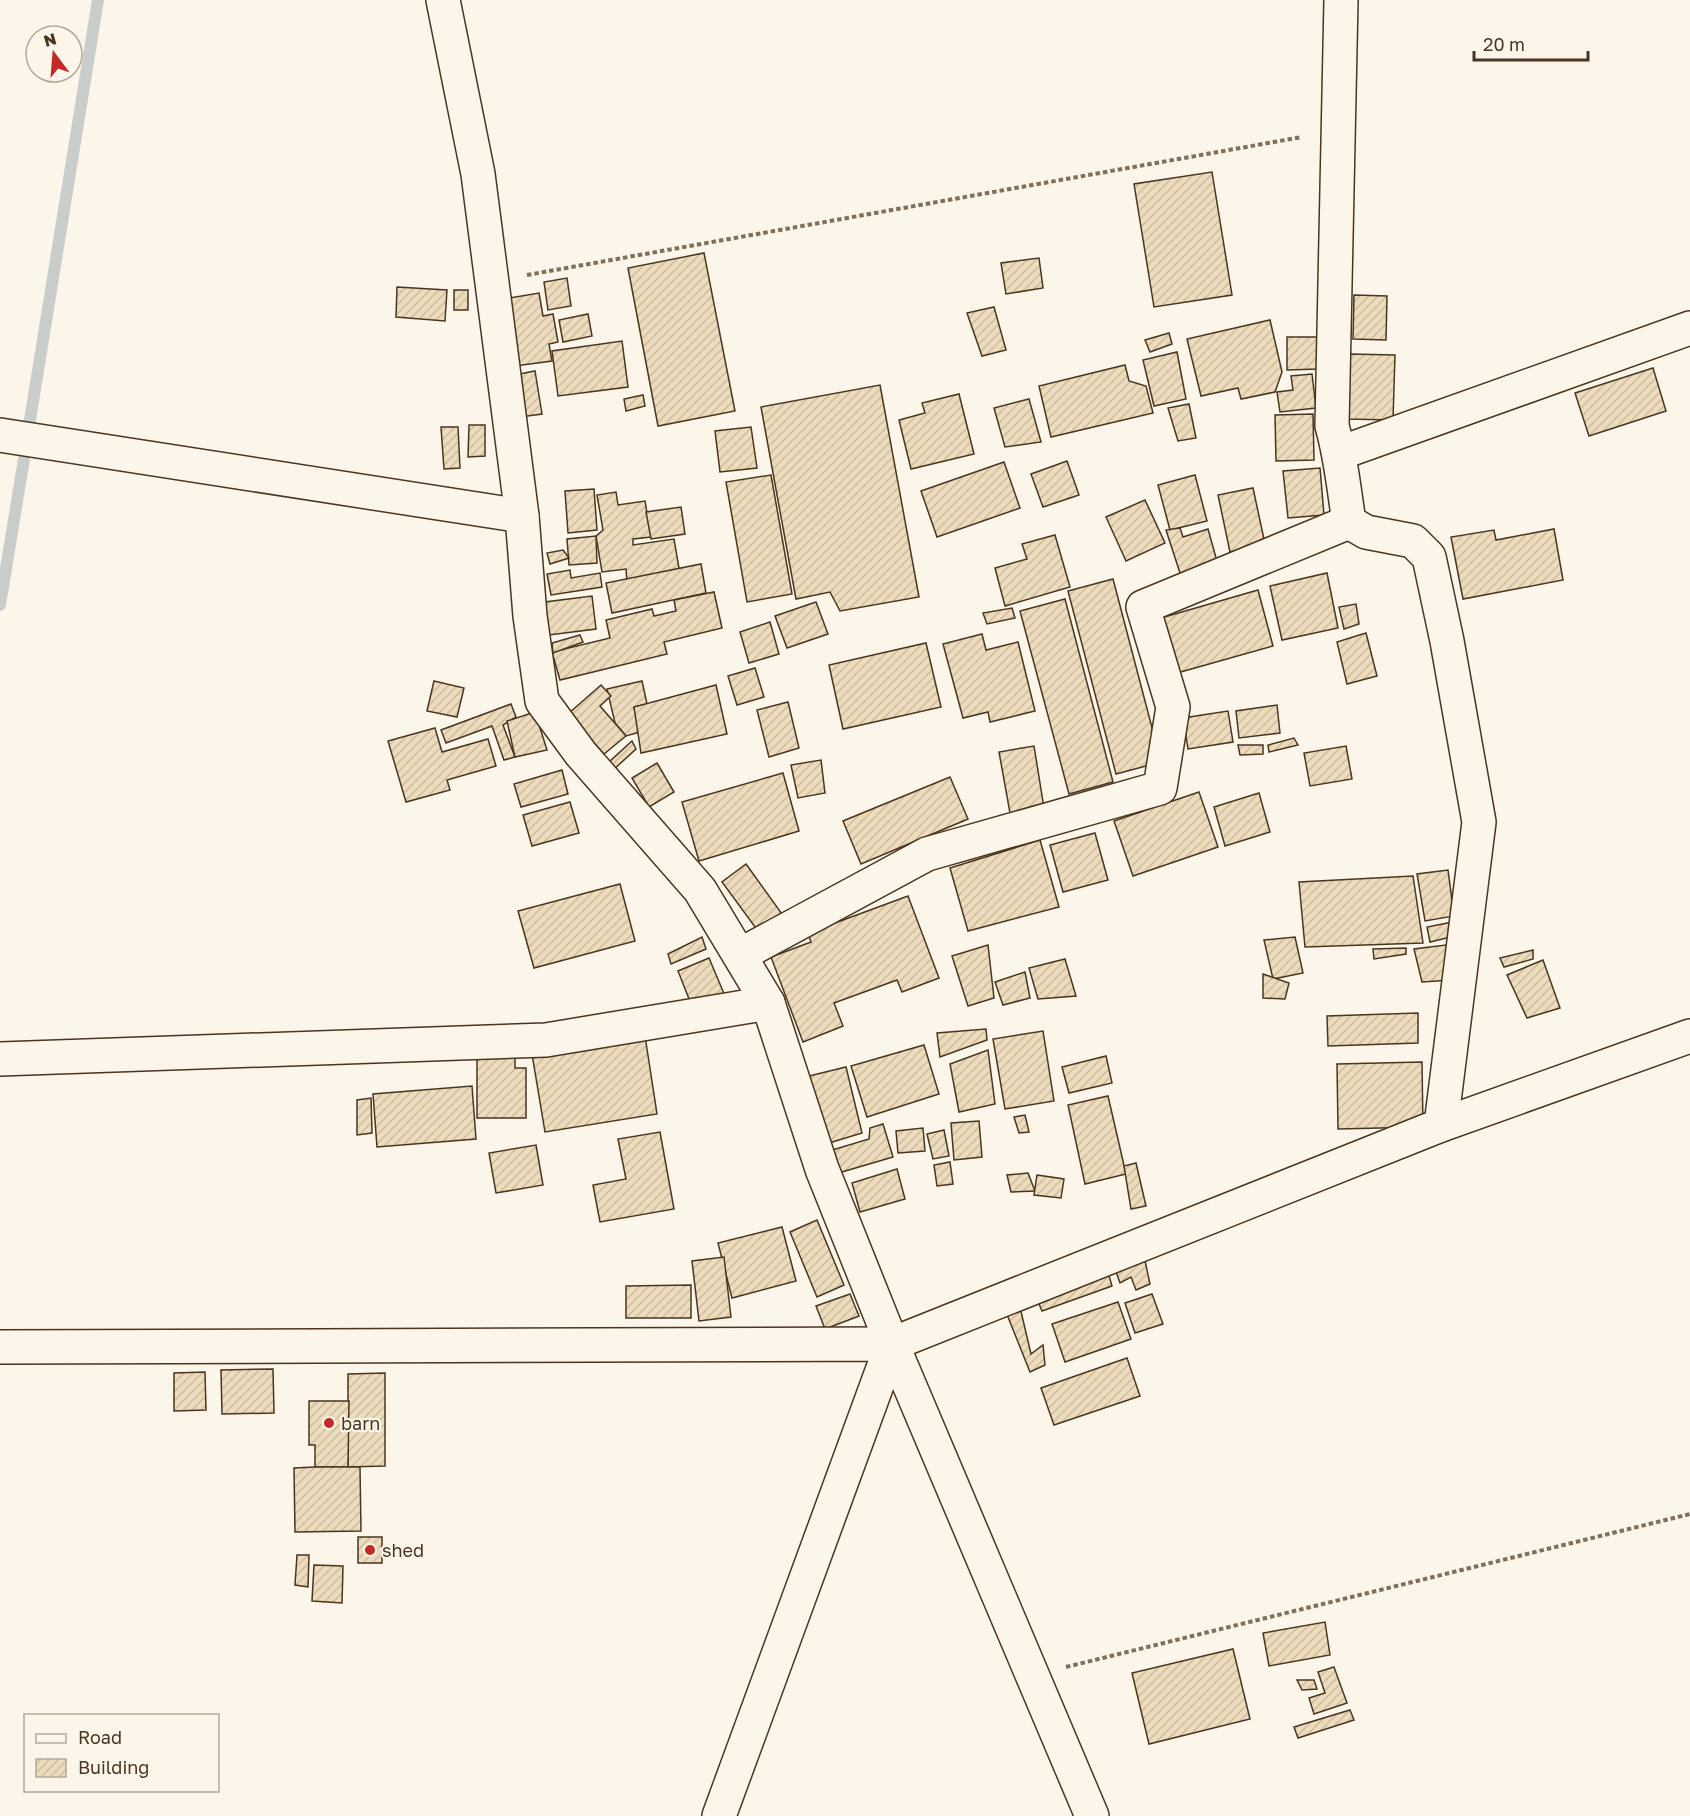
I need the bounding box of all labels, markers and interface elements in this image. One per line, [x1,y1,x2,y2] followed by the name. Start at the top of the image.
[24,24,84,84] north arrow
[1474,24,1588,62] scale bar
[41,28,58,51] text: N
[1483,33,1525,55] text: 20 m
[341,1412,380,1434] place label: barn
[322,1416,336,1430] marker: barn
[382,1539,424,1561] place label: shed
[363,1543,377,1557] marker: shed
[24,1714,219,1792] legend
[78,1726,122,1748] text: Road
[78,1756,149,1778] text: Building

